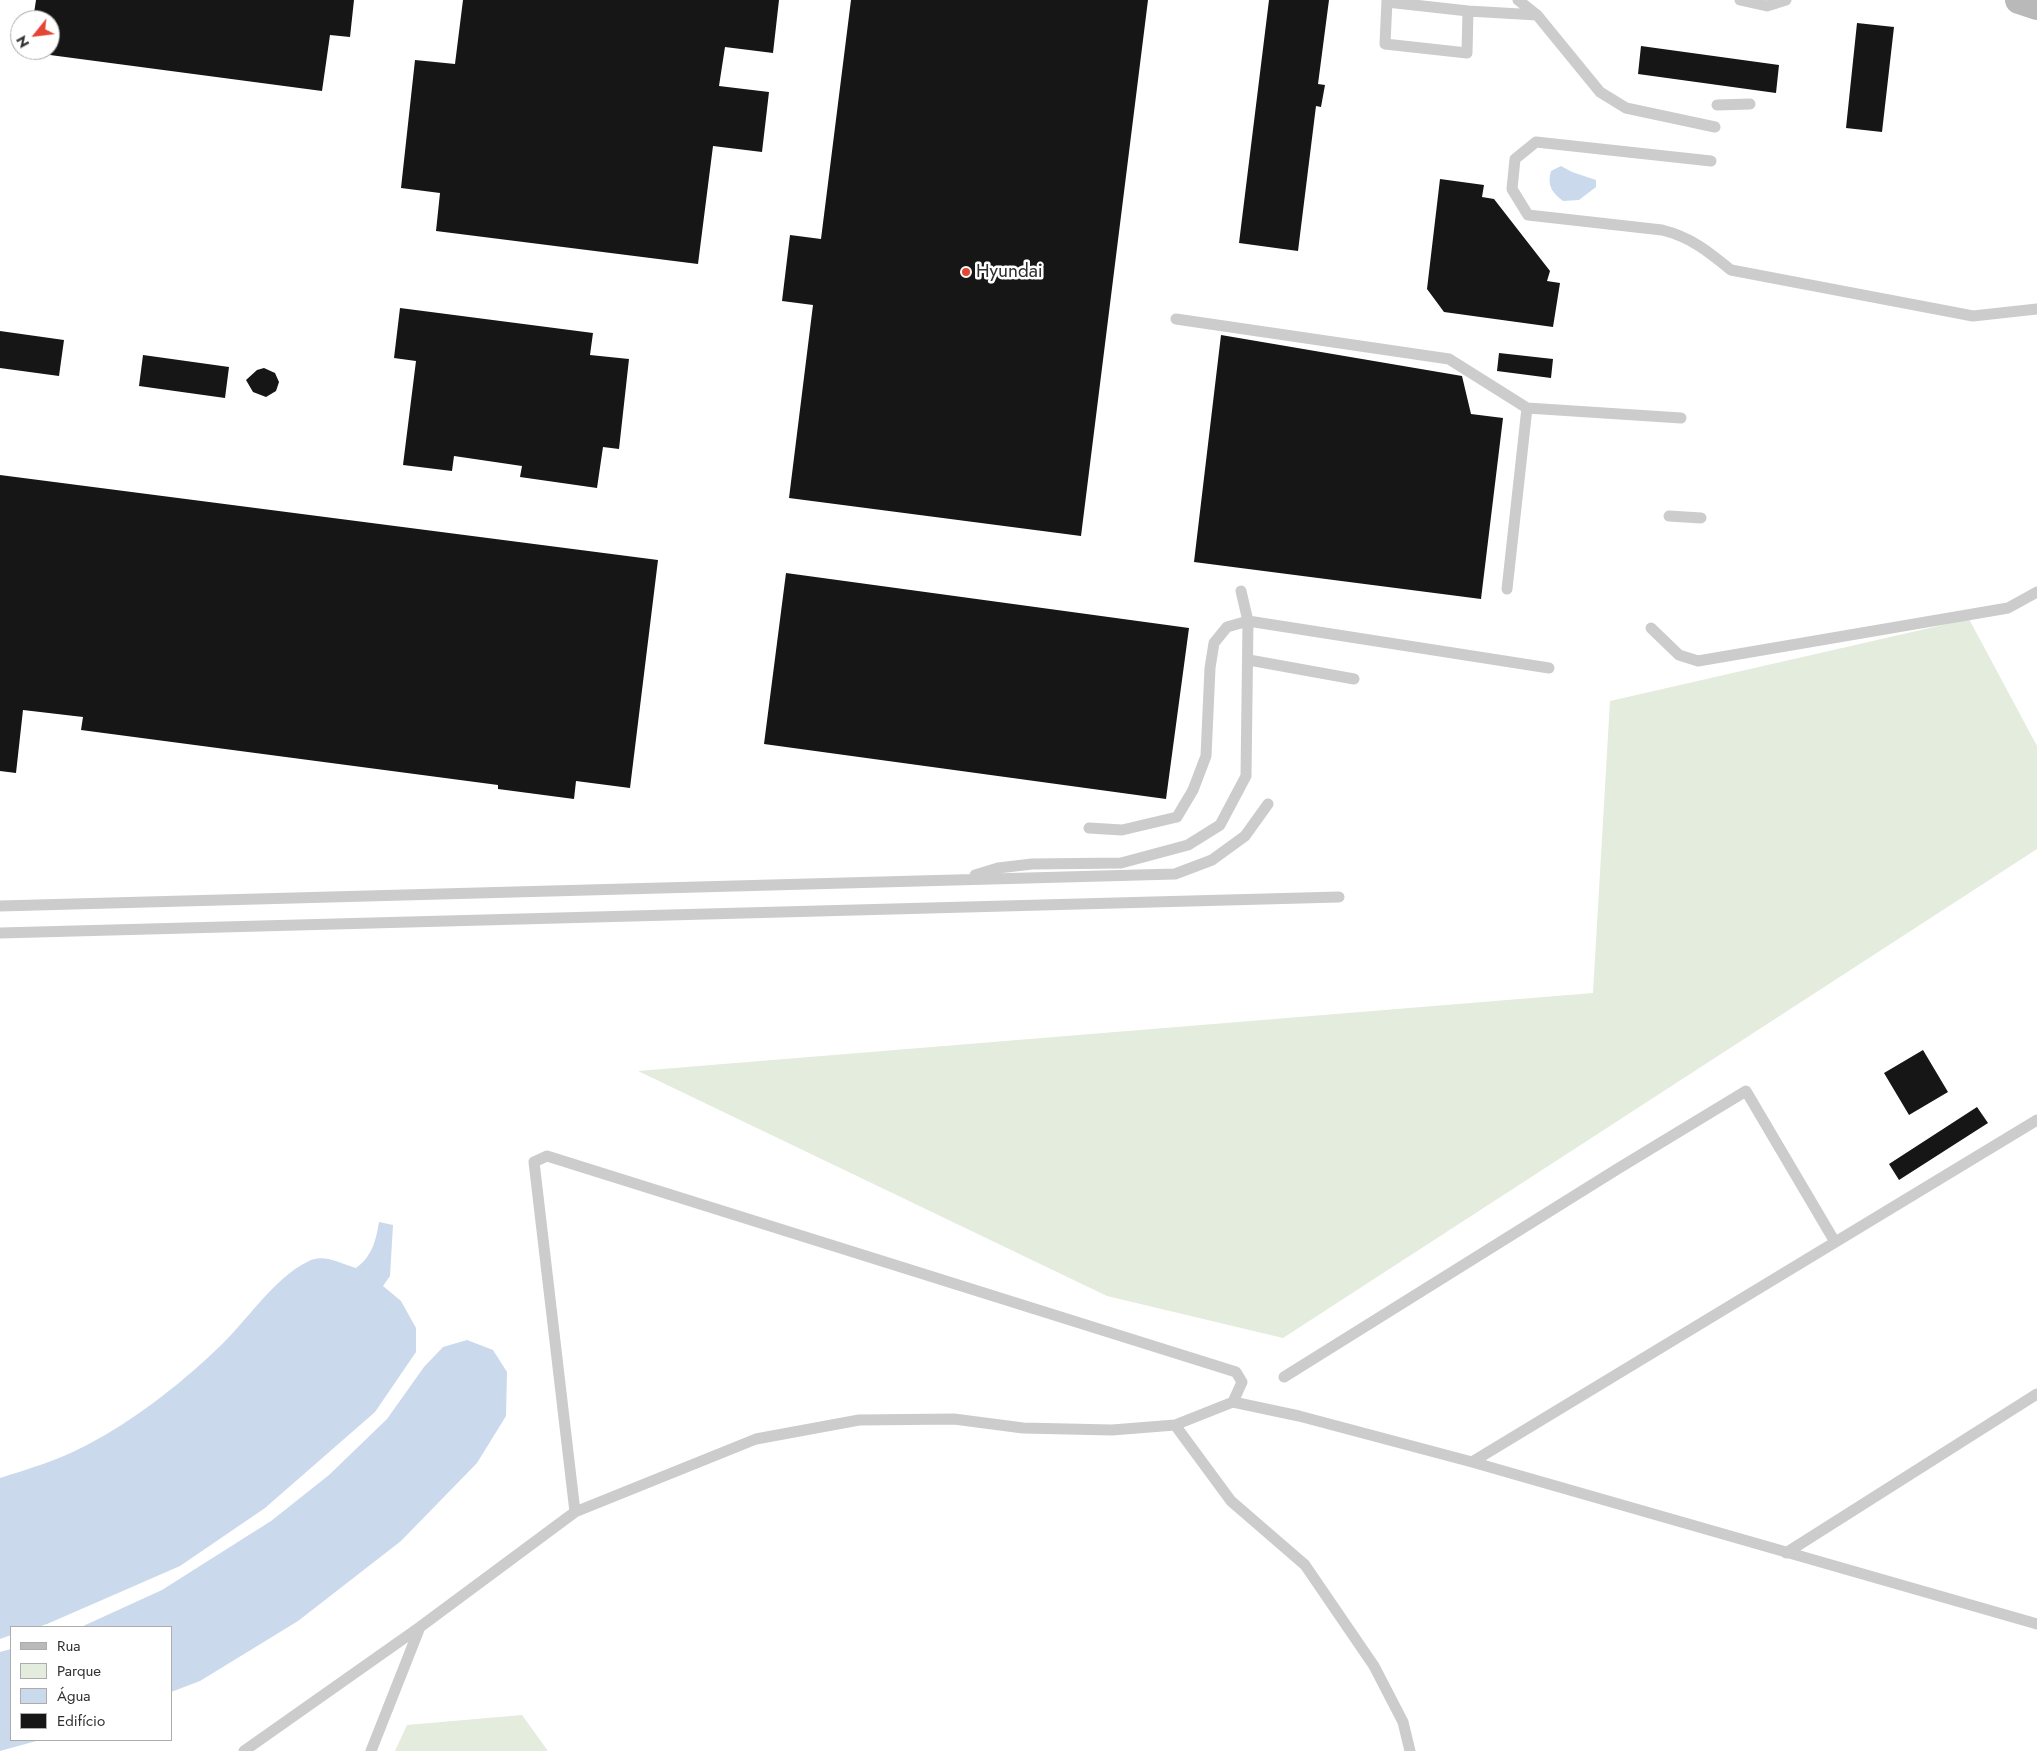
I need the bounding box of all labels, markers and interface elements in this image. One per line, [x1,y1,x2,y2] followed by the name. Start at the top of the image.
[10,10,60,60] north arrow
[11,32,34,52] text: N
[976,261,1043,283] place label: Hyundai
[960,266,972,278] marker: Hyundai
[10,1626,172,1741] legend
[57,1635,81,1657] text: Rua
[57,1660,101,1682] text: Parque
[57,1685,91,1707] text: Água
[57,1710,105,1732] text: Edifício

